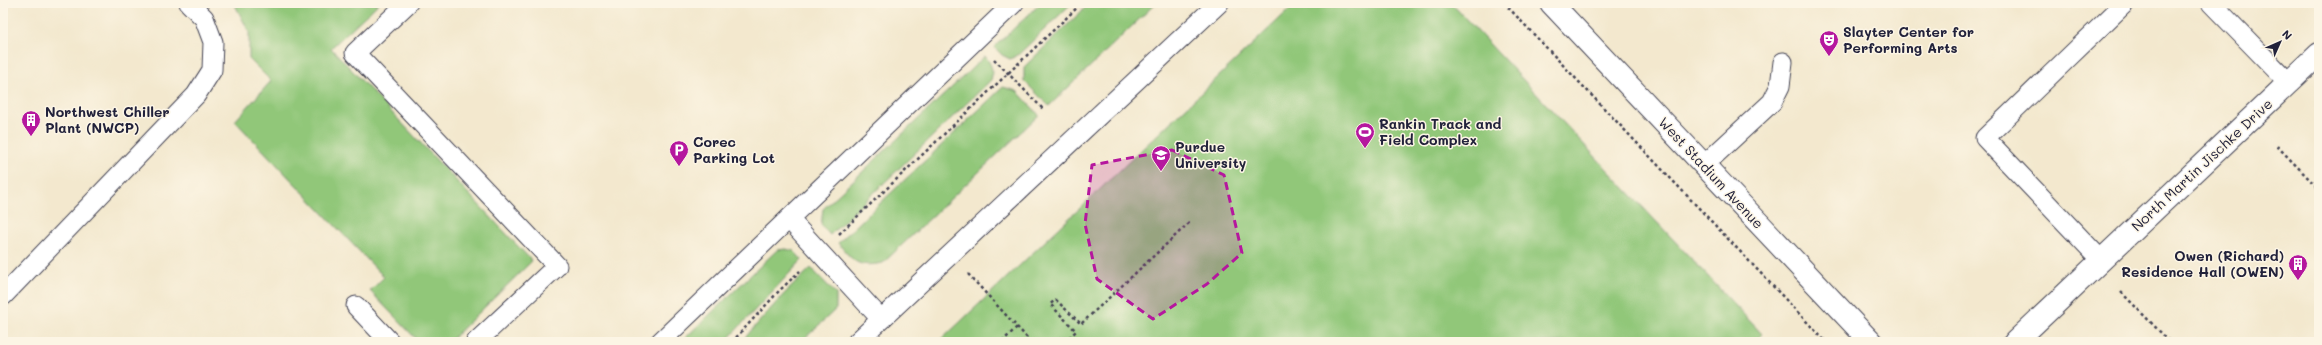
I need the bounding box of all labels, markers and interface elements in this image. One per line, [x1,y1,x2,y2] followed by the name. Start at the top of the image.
[1843,22,1974,57] place label: Slayter Center for Performing Arts
[2260,22,2300,62] north arrow
[2279,26,2296,43] text: N
[1818,29,1840,57] theatre icon: Slayter Center for Performing Arts
[2127,94,2276,235] street label: North Martin Jischke Drive
[45,102,170,137] place label: Northwest Chiller Plant (NWCP)
[20,109,42,137] building icon: Northwest Chiller Plant (NWCP)
[1655,113,1768,233] street label: West Stadium Avenue
[1379,114,1501,149] place label: Rankin Track and Field Complex
[1354,121,1376,149] sports icon: Rankin Track and Field Complex
[693,132,775,167] place label: Corec Parking Lot
[1175,137,1247,172] place label: Purdue University
[668,139,690,167] parking icon: Corec Parking Lot
[1150,144,1172,172] school or university icon: Purdue University
[2121,246,2284,281] place label: Owen (Richard) Residence Hall (OWEN)
[2287,253,2309,281] building icon: Owen (Richard) Residence Hall (OWEN)

